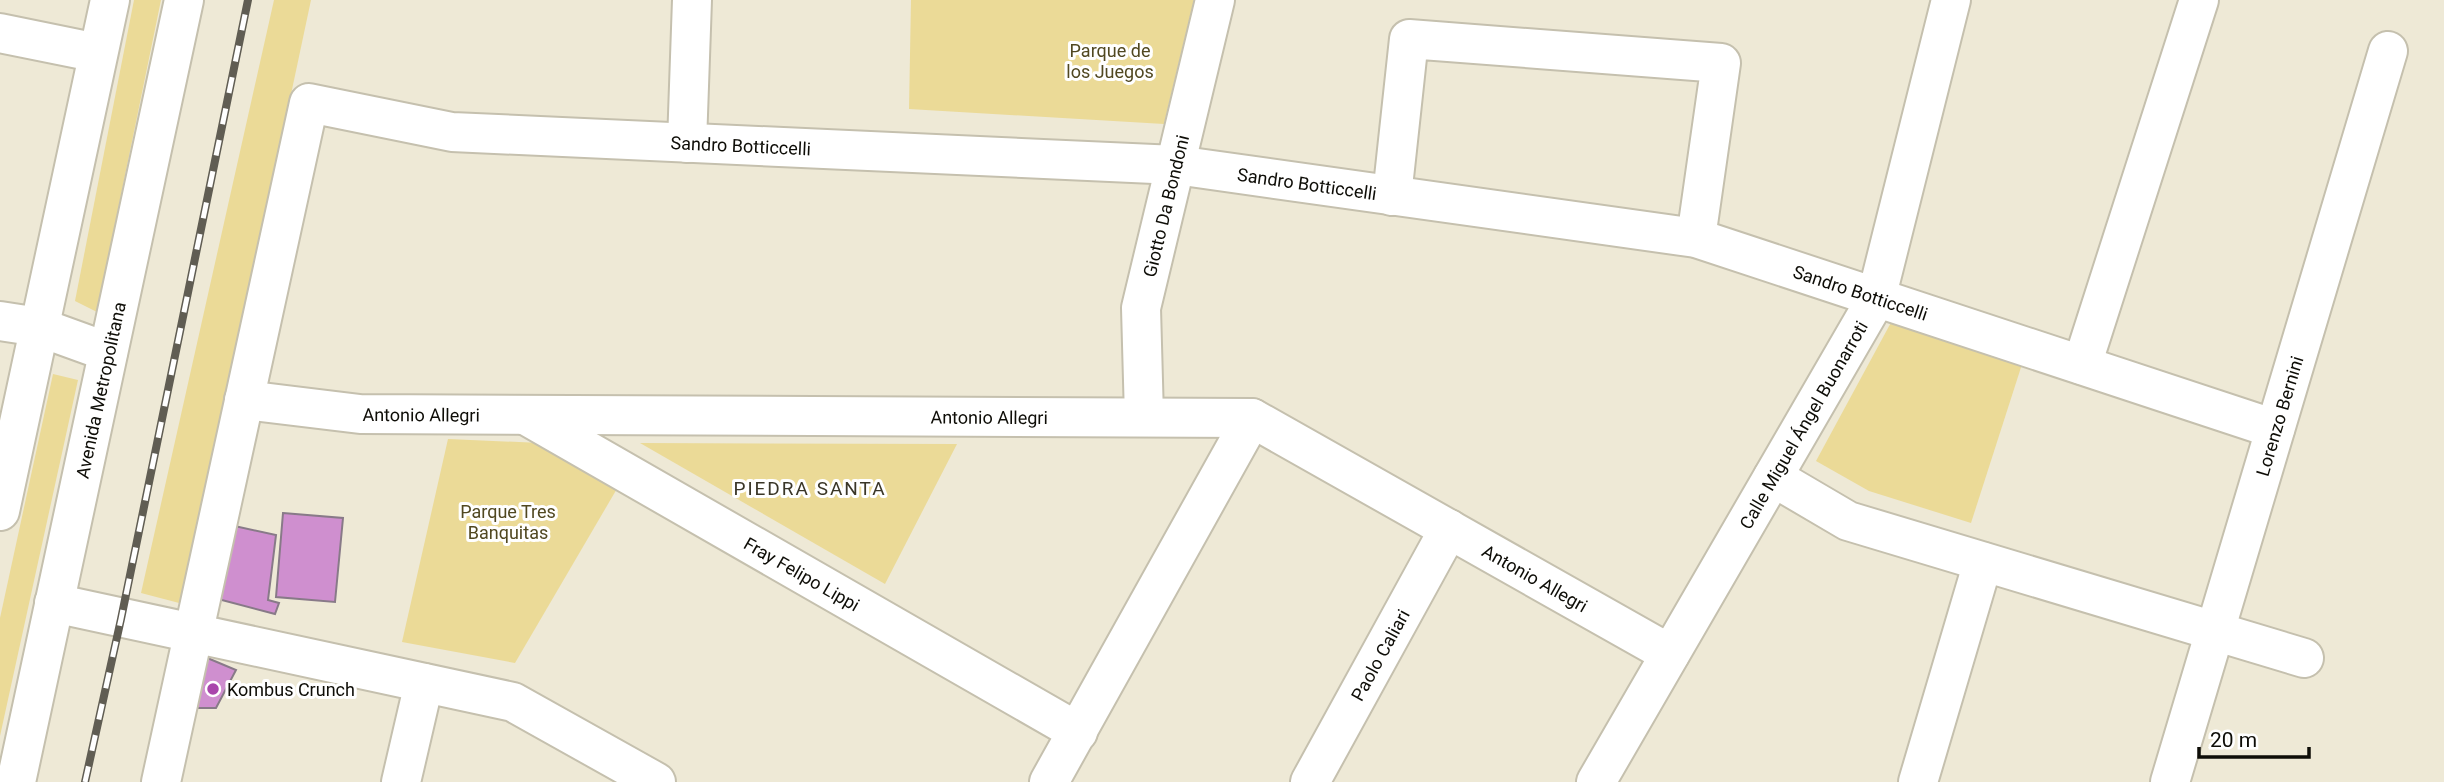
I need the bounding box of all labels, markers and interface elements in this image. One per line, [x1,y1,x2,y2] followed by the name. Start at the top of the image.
[1066,40,1154,82] park label: Parque de los Juegos
[670,131,811,159] street label: Sandro Botticcelli
[1138,133,1193,279] street label: Giotto Da Bondoni
[1236,163,1378,204] street label: Sandro Botticcelli
[1791,260,1931,324] street label: Sandro Botticcelli
[71,300,129,480] street label: Avenida Metropolitana
[1735,317,1872,532] street label: Calle Miguel Ángel Buonarroti
[2251,353,2307,479] street label: Lorenzo Bernini
[362,404,480,425] street label: Antonio Allegri
[930,406,1048,428] street label: Antonio Allegri
[733,477,887,500] district label: PIEDRA SANTA
[460,501,556,543] park label: Parque Tres Banquitas
[740,532,864,615] street label: Fray Felipo Lippi
[1479,540,1591,616] street label: Antonio Allegri
[1346,606,1413,704] street label: Paolo Caliari
[227,679,355,700] place label: Kombus Crunch
[205,681,221,697] marker: Kombus Crunch
[2199,716,2309,760] scale bar
[2210,728,2257,752] text: 20 m

